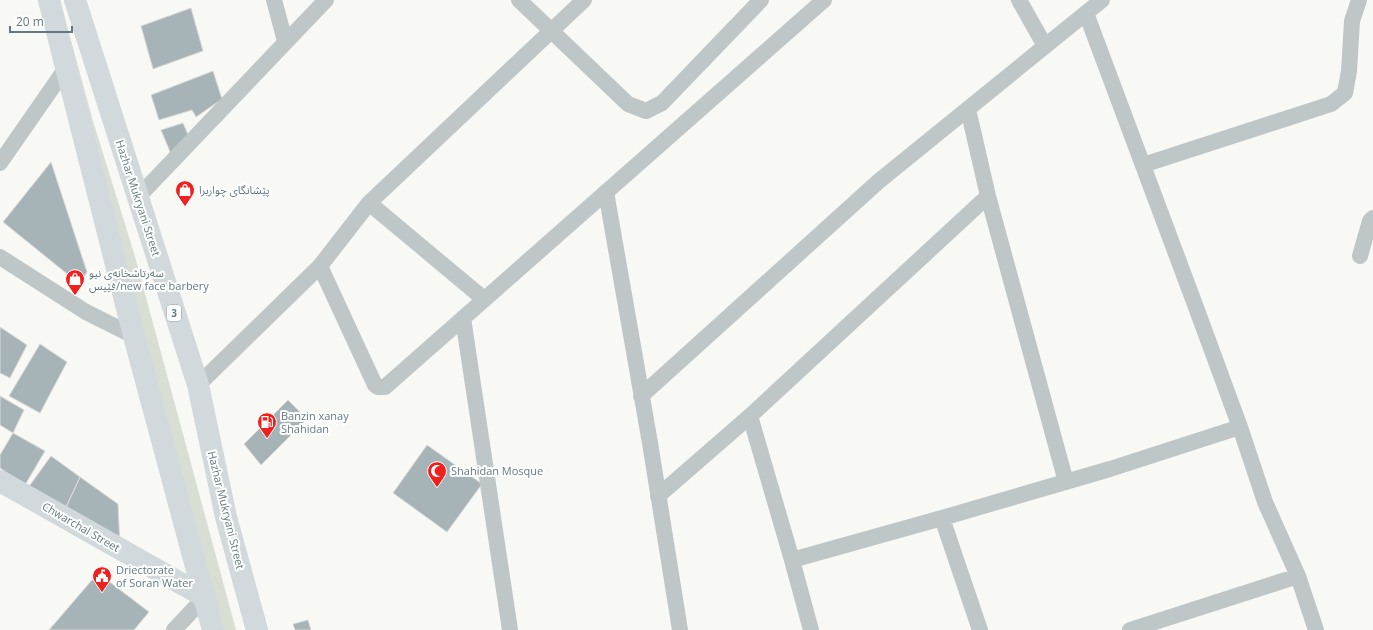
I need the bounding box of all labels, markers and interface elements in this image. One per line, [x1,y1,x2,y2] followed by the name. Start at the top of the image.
[10,8,72,34] scale bar
[16,13,44,30] text: 20 m
[113,138,164,258] street label: Hazhar Mukryani Street
[174,179,196,207] shop icon: پێشانگای چواربرا
[199,182,270,198] place label: پێشانگای چواربرا
[89,265,209,293] place label: سەرتاشخانەی نیو فێیس/new face barbery
[64,268,86,296] shop icon: سەرتاشخانەی نیو فێیس/new face barbery
[167,305,181,321] road number: 3
[281,408,349,436] place label: Banzin xanay Shahidan
[256,411,278,439] fuel station icon: Banzin xanay Shahidan
[205,449,248,571] street label: Hazhar Mukryani Street
[426,460,448,488] mosque icon: Shahidan Mosque
[451,463,543,478] place label: Shahidan Mosque
[40,498,123,555] street label: Chwarchal Street
[116,562,193,590] place label: Driectorate of Soran Water
[91,565,113,593] public building icon: Driectorate of Soran Water

